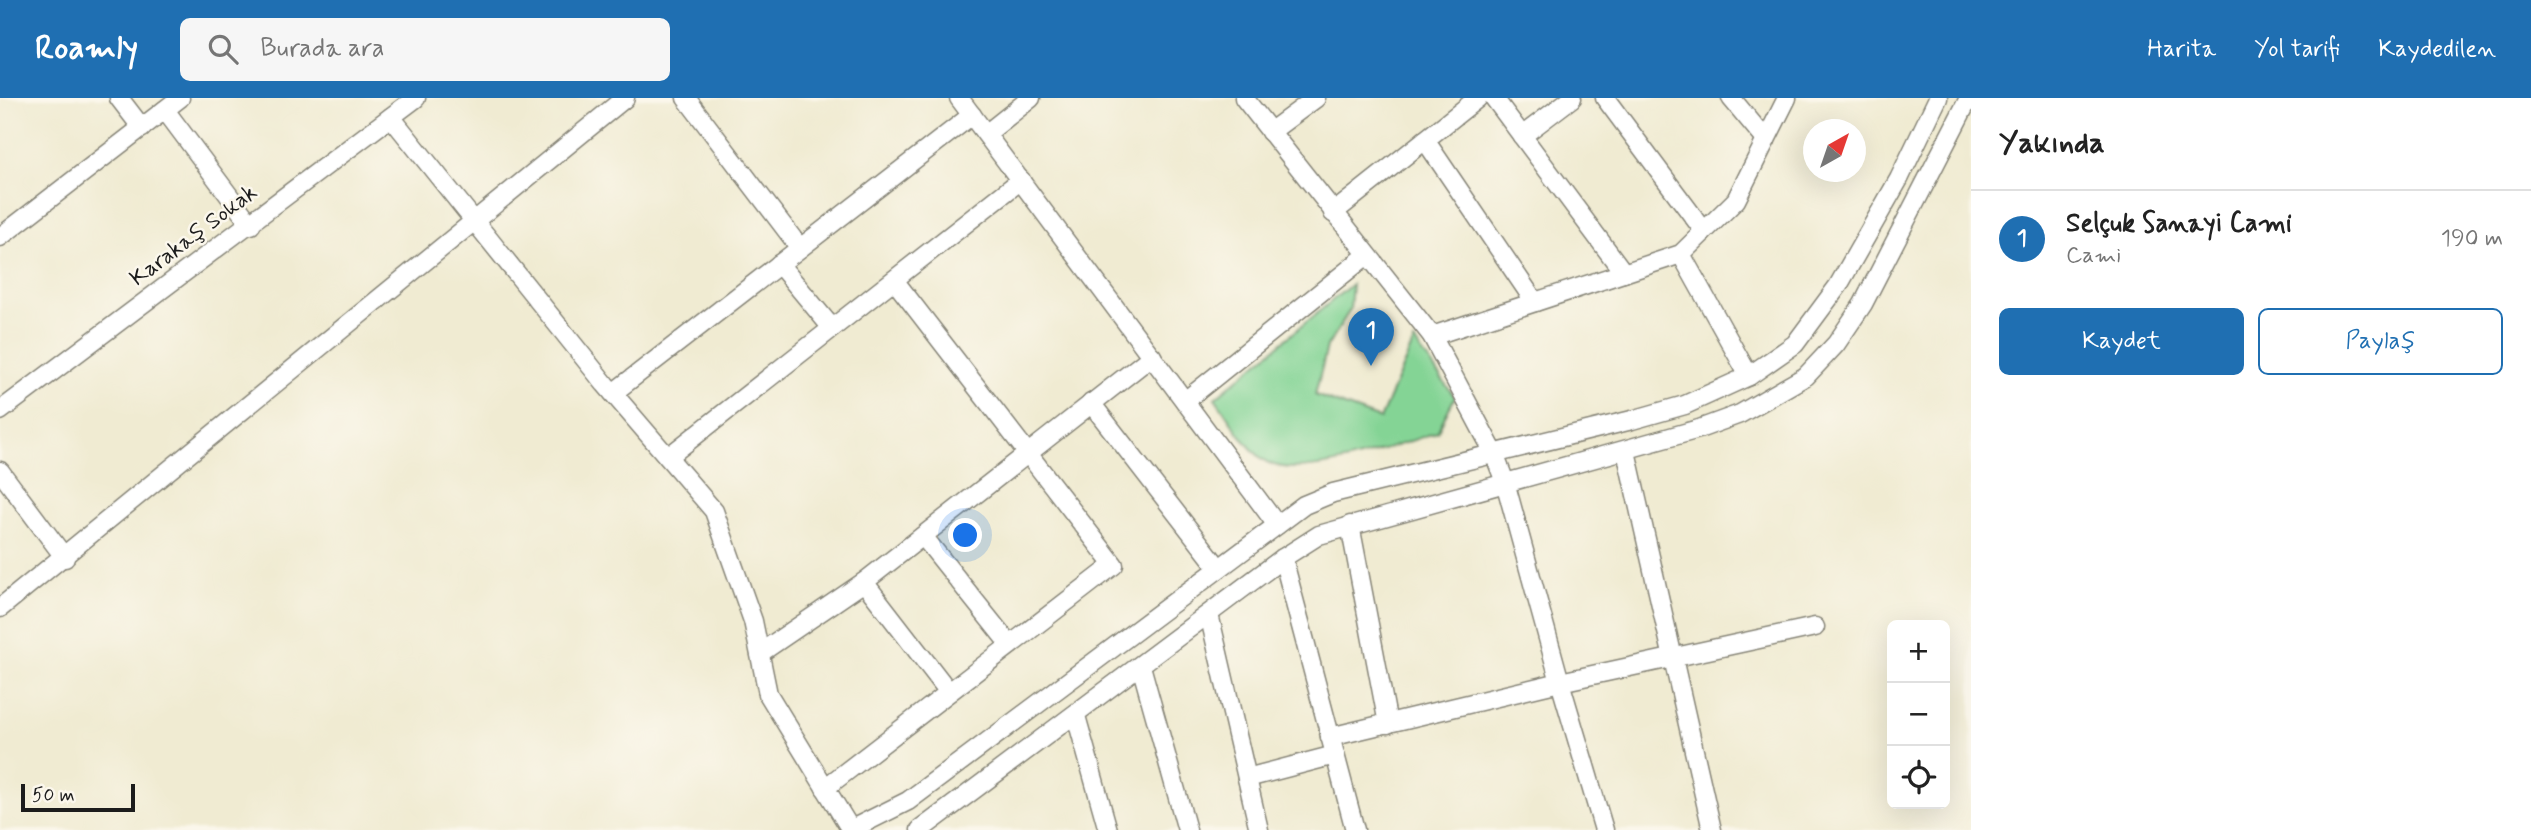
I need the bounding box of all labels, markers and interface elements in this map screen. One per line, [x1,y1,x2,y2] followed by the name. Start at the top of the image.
[180,18,670,81] search box
[35,27,138,71] text: Roamly
[204,30,242,68] icon: search
[260,32,385,66] text: Burada ara
[2147,34,2216,65] text: Harita
[2254,34,2340,65] text: Yol tarifi
[2378,34,2496,65] text: Kaydedilen
[1803,119,1866,182] north arrow
[1999,124,2105,163] text: Yakında
[124,178,264,294] street label: Karakaş Sokak
[2066,207,2292,241] text: Selçuk Sanayi Cami
[2017,224,2027,254] text: 1
[2441,224,2503,254] text: 190 m
[2066,241,2121,271] text: Cami
[1348,308,1394,366] pin: 1
[1999,308,2244,375] button: Kaydet
[2258,308,2503,375] button: Paylaş
[948,518,982,552] your location
[1887,620,1950,809] map controls
[1887,620,1950,683] button: +
[1887,683,1950,746] button: −
[1887,746,1950,809] button: locate
[21,781,135,813] scale bar
[32,783,75,808] text: 50 m

